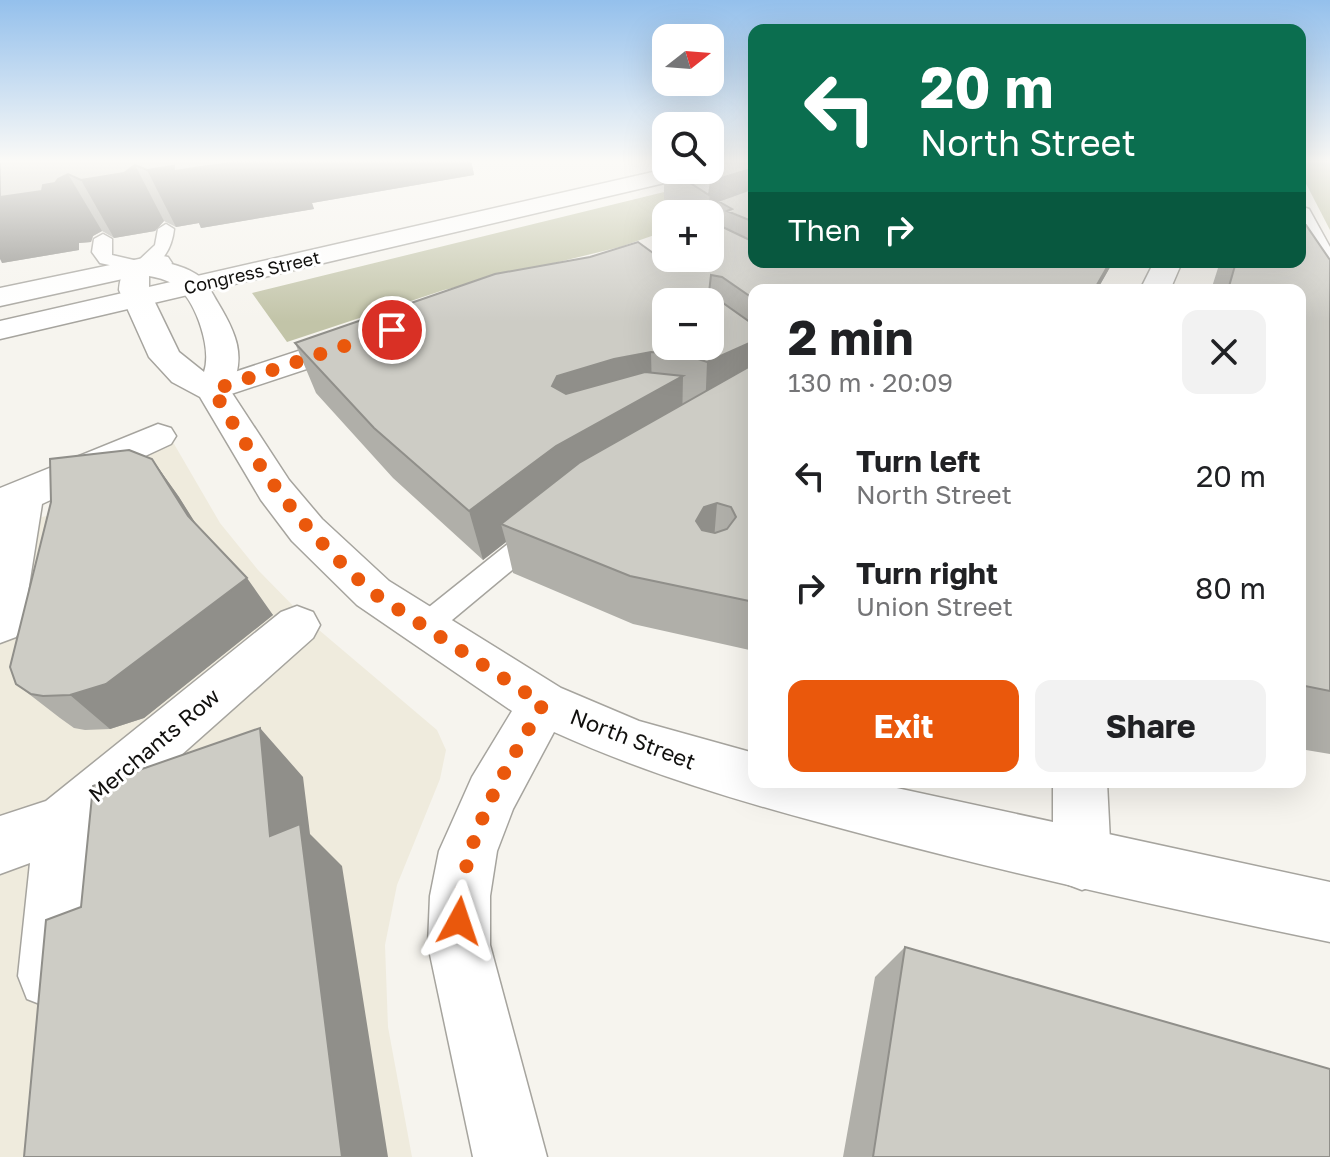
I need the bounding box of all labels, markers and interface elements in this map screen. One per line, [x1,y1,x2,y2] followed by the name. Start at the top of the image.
[652,24,724,96] north arrow
[652,24,724,360] map controls
[920,53,1054,120] text: 20 m
[788,56,892,160] icon: left
[652,112,724,184] button: search
[920,121,1136,164] text: North Street
[652,200,724,272] button: +
[877,208,921,252] icon: right
[788,212,861,248] text: Then
[181,246,322,298] street label: Congress Street
[652,288,724,360] button: −
[358,296,426,364] pin
[370,308,414,352] icon: arrive
[788,308,913,366] text: 2 min
[1182,310,1266,394] button: close
[788,367,953,398] text: 130 m · 20:09
[856,443,981,479] text: Turn left
[788,454,832,498] icon: left
[1196,458,1266,494] text: 20 m
[856,479,1012,510] text: North Street
[856,555,998,591] text: Turn right
[788,566,832,610] icon: right
[1195,570,1266,606] text: 80 m
[856,591,1013,622] text: Union Street
[788,680,1019,772] button: Exit
[1035,680,1266,772] button: Share
[83,682,225,807] street label: Merchants Row
[567,702,700,775] street label: North Street
[417,879,501,963] position arrow

